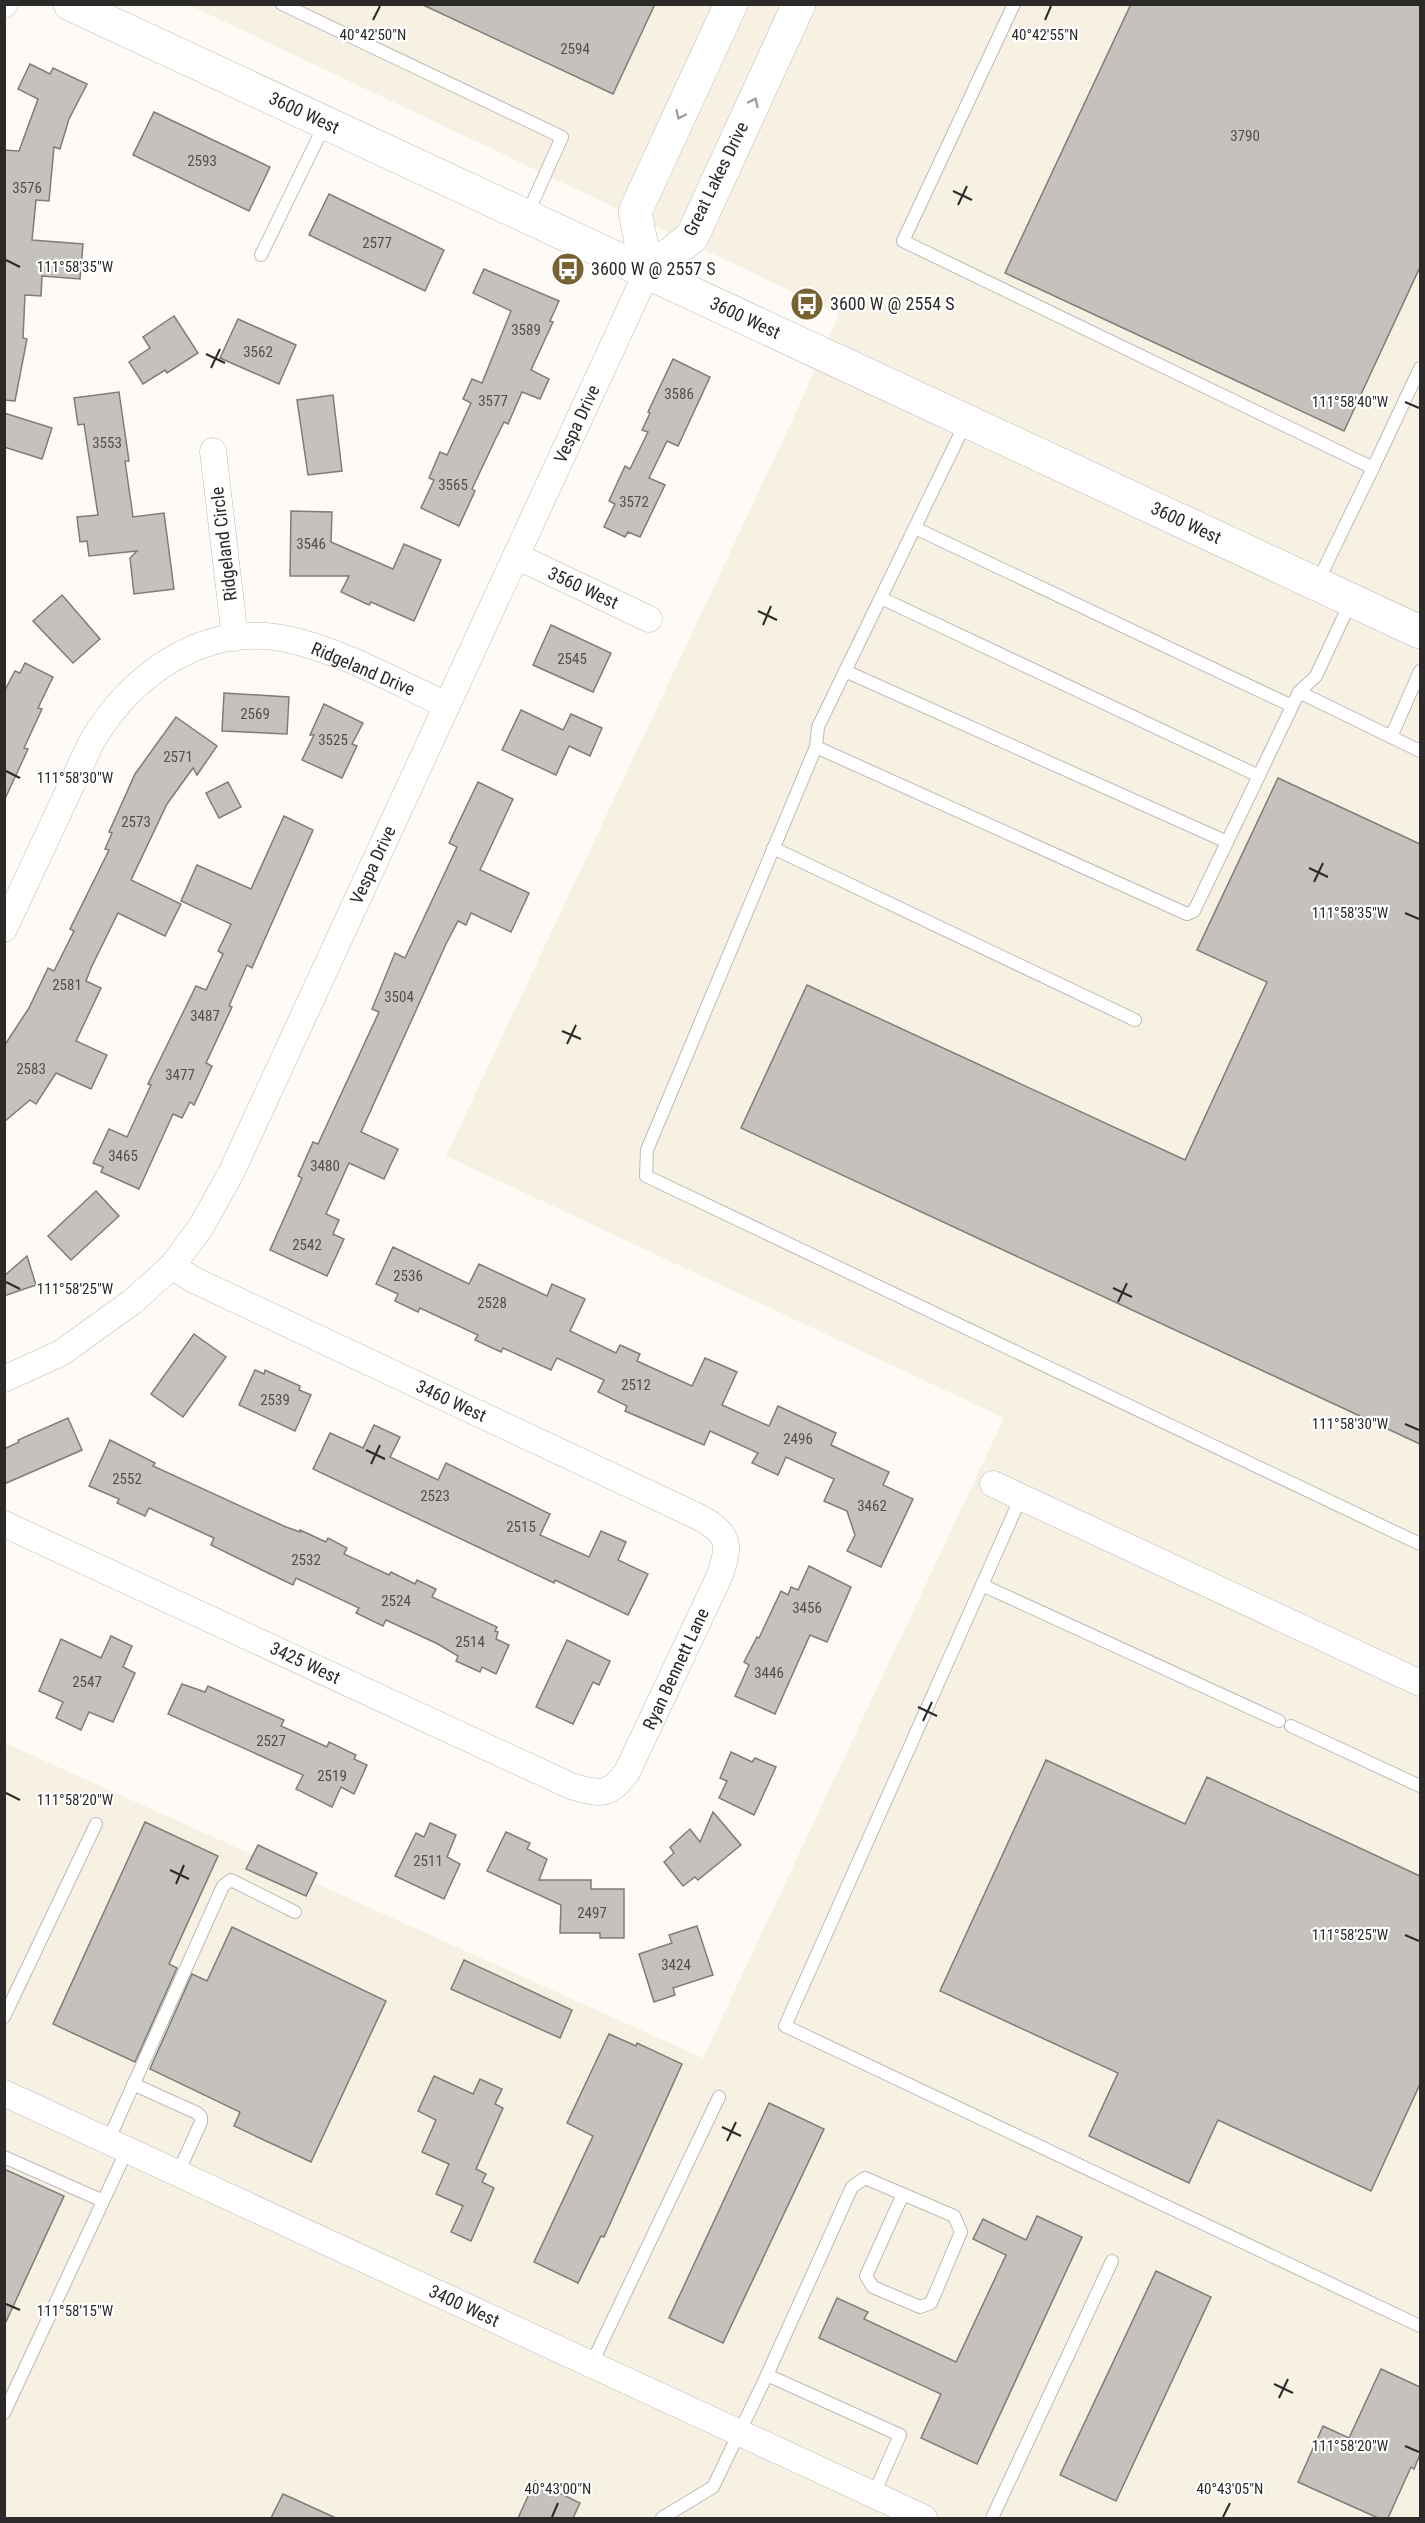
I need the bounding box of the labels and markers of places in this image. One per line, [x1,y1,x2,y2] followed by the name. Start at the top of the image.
[550,251,586,287] bus stop icon: 3600 W @ 2557 S
[591,258,716,279] place label: 3600 W @ 2557 S
[789,286,825,322] bus stop icon: 3600 W @ 2554 S
[830,293,955,314] place label: 3600 W @ 2554 S

